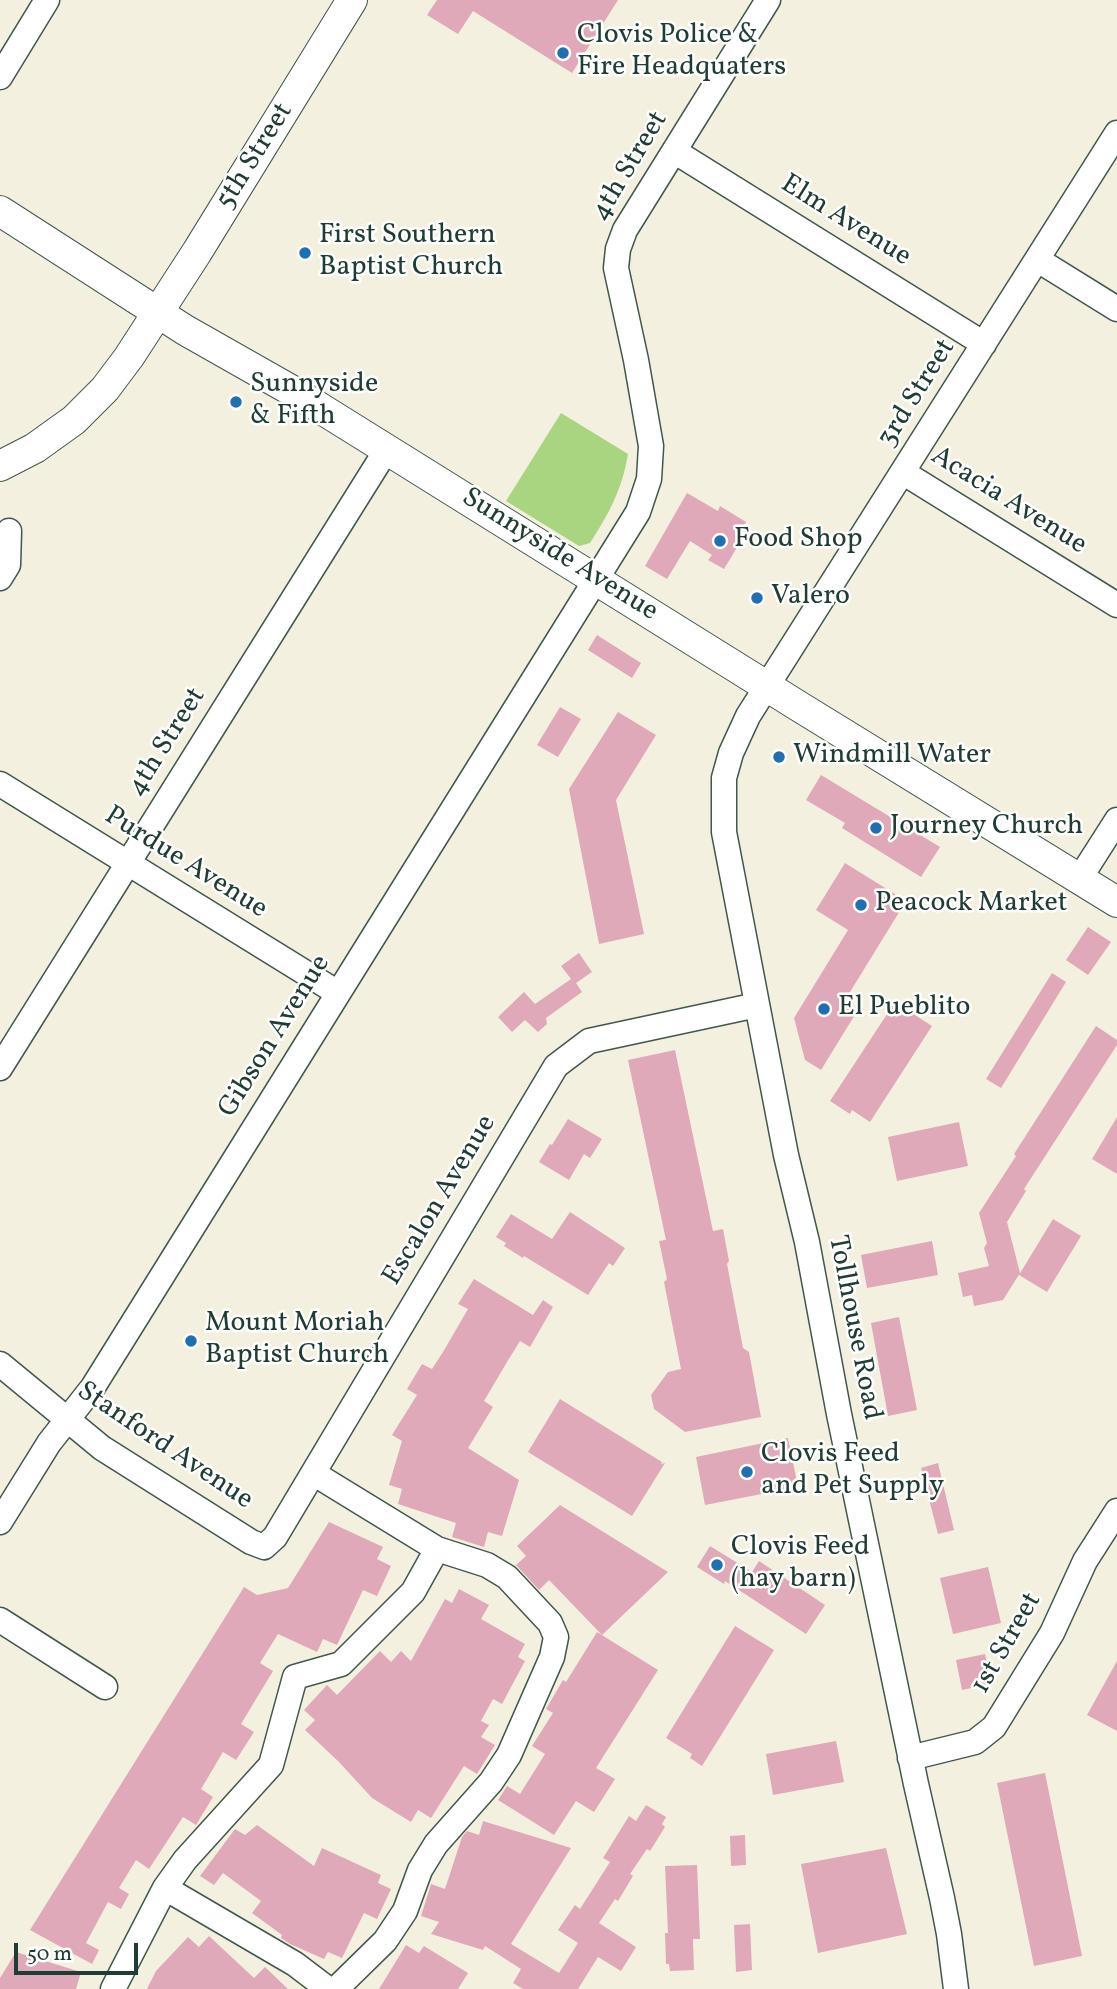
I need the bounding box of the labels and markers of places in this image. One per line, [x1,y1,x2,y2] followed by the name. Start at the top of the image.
[577,20,786,86] place label: Clovis Police & Fire Headquaters
[555,45,571,61] marker: Clovis Police & Fire Headquaters
[319,220,503,286] place label: First Southern Baptist Church
[297,245,313,261] marker: First Southern Baptist Church
[250,369,378,435] place label: Sunnyside & Fifth
[228,394,244,410] marker: Sunnyside & Fifth
[734,524,863,558] place label: Food Shop
[712,533,728,549] marker: Food Shop
[771,581,850,615] place label: Valero
[749,590,765,606] marker: Valero
[793,740,991,774] place label: Windmill Water
[771,749,787,765] marker: Windmill Water
[890,811,1083,845] place label: Journey Church
[868,820,884,836] marker: Journey Church
[875,888,1068,922] place label: Peacock Market
[853,897,869,913] marker: Peacock Market
[838,992,970,1026] place label: El Pueblito
[816,1001,832,1017] marker: El Pueblito
[205,1308,389,1374] place label: Mount Moriah Baptist Church
[183,1333,199,1349] marker: Mount Moriah Baptist Church
[761,1439,944,1505] place label: Clovis Feed and Pet Supply
[739,1464,755,1480] marker: Clovis Feed and Pet Supply
[731,1532,870,1598] place label: Clovis Feed (hay barn)
[709,1557,725,1573] marker: Clovis Feed (hay barn)

